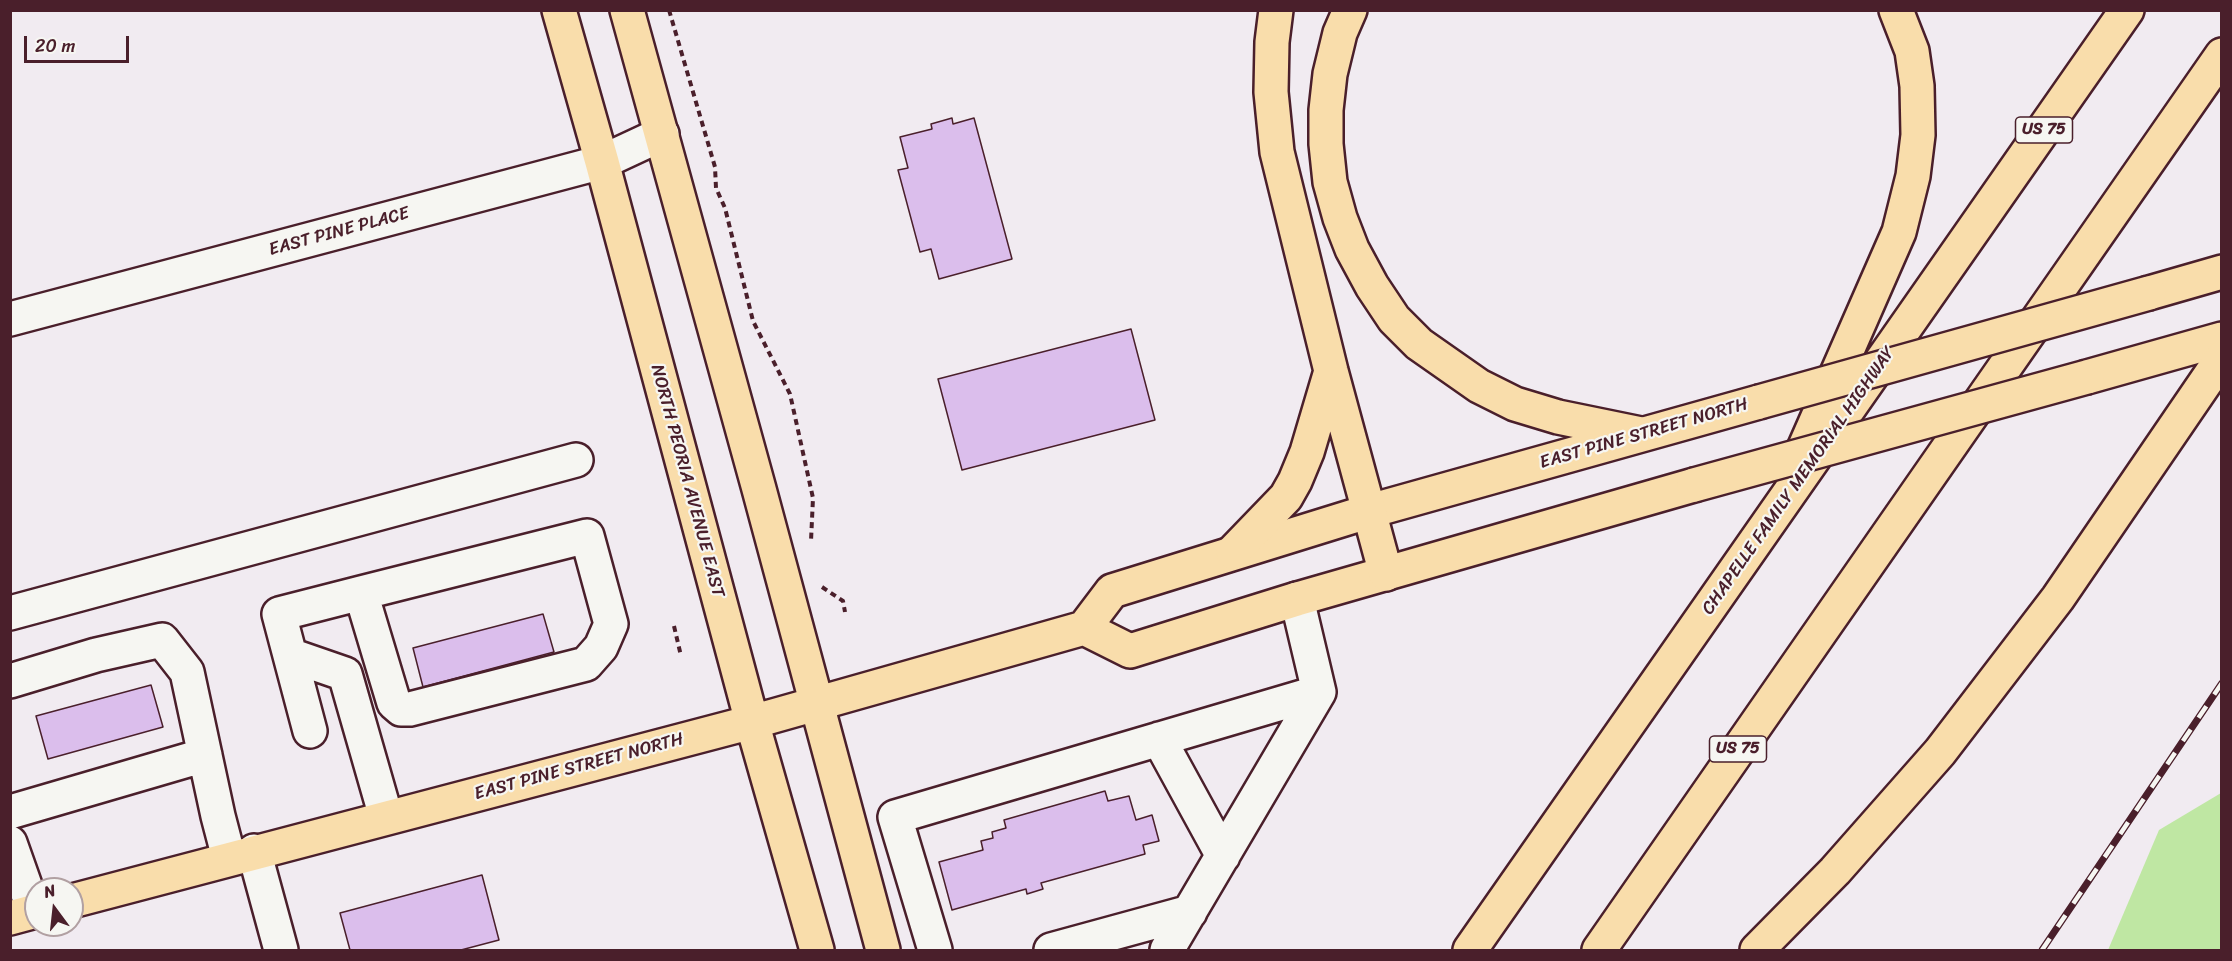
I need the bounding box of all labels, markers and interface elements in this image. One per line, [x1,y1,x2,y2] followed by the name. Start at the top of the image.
[27,24,132,62] scale bar
[35,30,75,62] text: 20 m
[2016,117,2072,143] road number: US 75
[266,203,412,261] street label: EAST PINE PLACE
[1698,343,1900,619] street label: CHAPELLE FAMILY MEMORIAL HIGHWAY
[646,362,728,600] street label: NORTH PEORIA AVENUE EAST
[1537,394,1751,474] street label: EAST PINE STREET NORTH
[472,729,686,805] street label: EAST PINE STREET NORTH
[1710,736,1766,762] road number: US 75
[41,876,59,907] text: N
[24,877,84,937] north arrow

